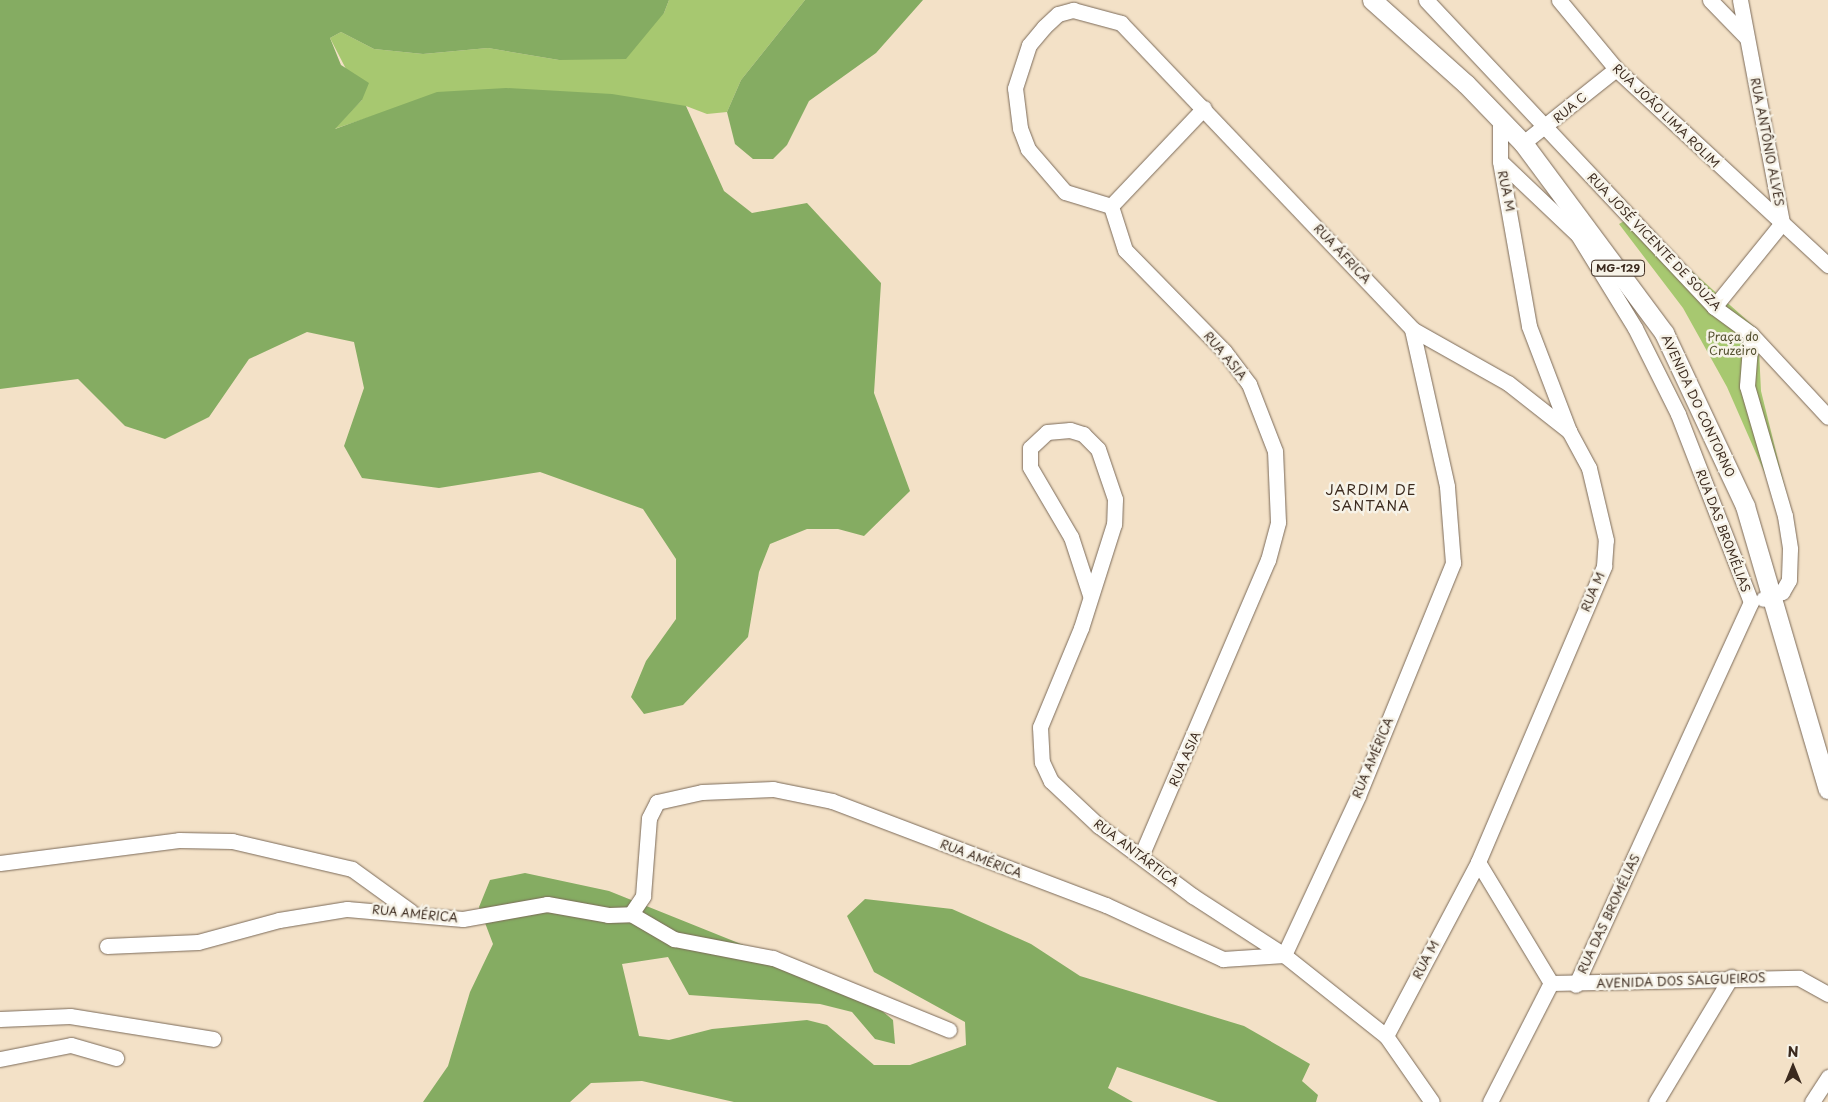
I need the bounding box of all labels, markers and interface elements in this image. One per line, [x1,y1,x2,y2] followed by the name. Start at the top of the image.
[1610,61,1722,171] street label: RUA JOÃO LIMA ROLIM
[1747,76,1787,208] street label: RUA ANTÔNIO ALVES
[1550,90,1590,126] street label: RUA C
[1495,169,1517,213] street label: RUA M
[1584,170,1724,314] street label: RUA JOSÉ VICENTE DE SOUZA
[1310,221,1374,287] street label: RUA ÁFRICA
[1590,260,1646,276] road number: MG-129
[1200,328,1250,384] street label: RUA ASIA
[1707,330,1759,358] park label: Praça do Cruzeiro
[1659,333,1737,479] street label: AVENIDA DO CONTORNO
[1693,467,1753,595] street label: RUA DAS BROMÉLIAS
[1325,482,1417,514] district label: JARDIM DE SANTANA
[1578,570,1608,614] street label: RUA M
[1349,715,1397,801] street label: RUA AMÉRICA
[1166,729,1204,789] street label: RUA ASIA
[1091,816,1181,890] street label: RUA ANTÁRTICA
[937,836,1025,882] street label: RUA AMÉRICA
[1575,851,1643,977] street label: RUA DAS BROMÉLIAS
[370,902,460,926] street label: RUA AMÉRICA
[1410,938,1442,982] street label: RUA M
[1597,971,1765,991] street label: AVENIDA DOS SALGUEIROS
[1787,1041,1799,1062] text: N
[1768,1042,1818,1092] north arrow

